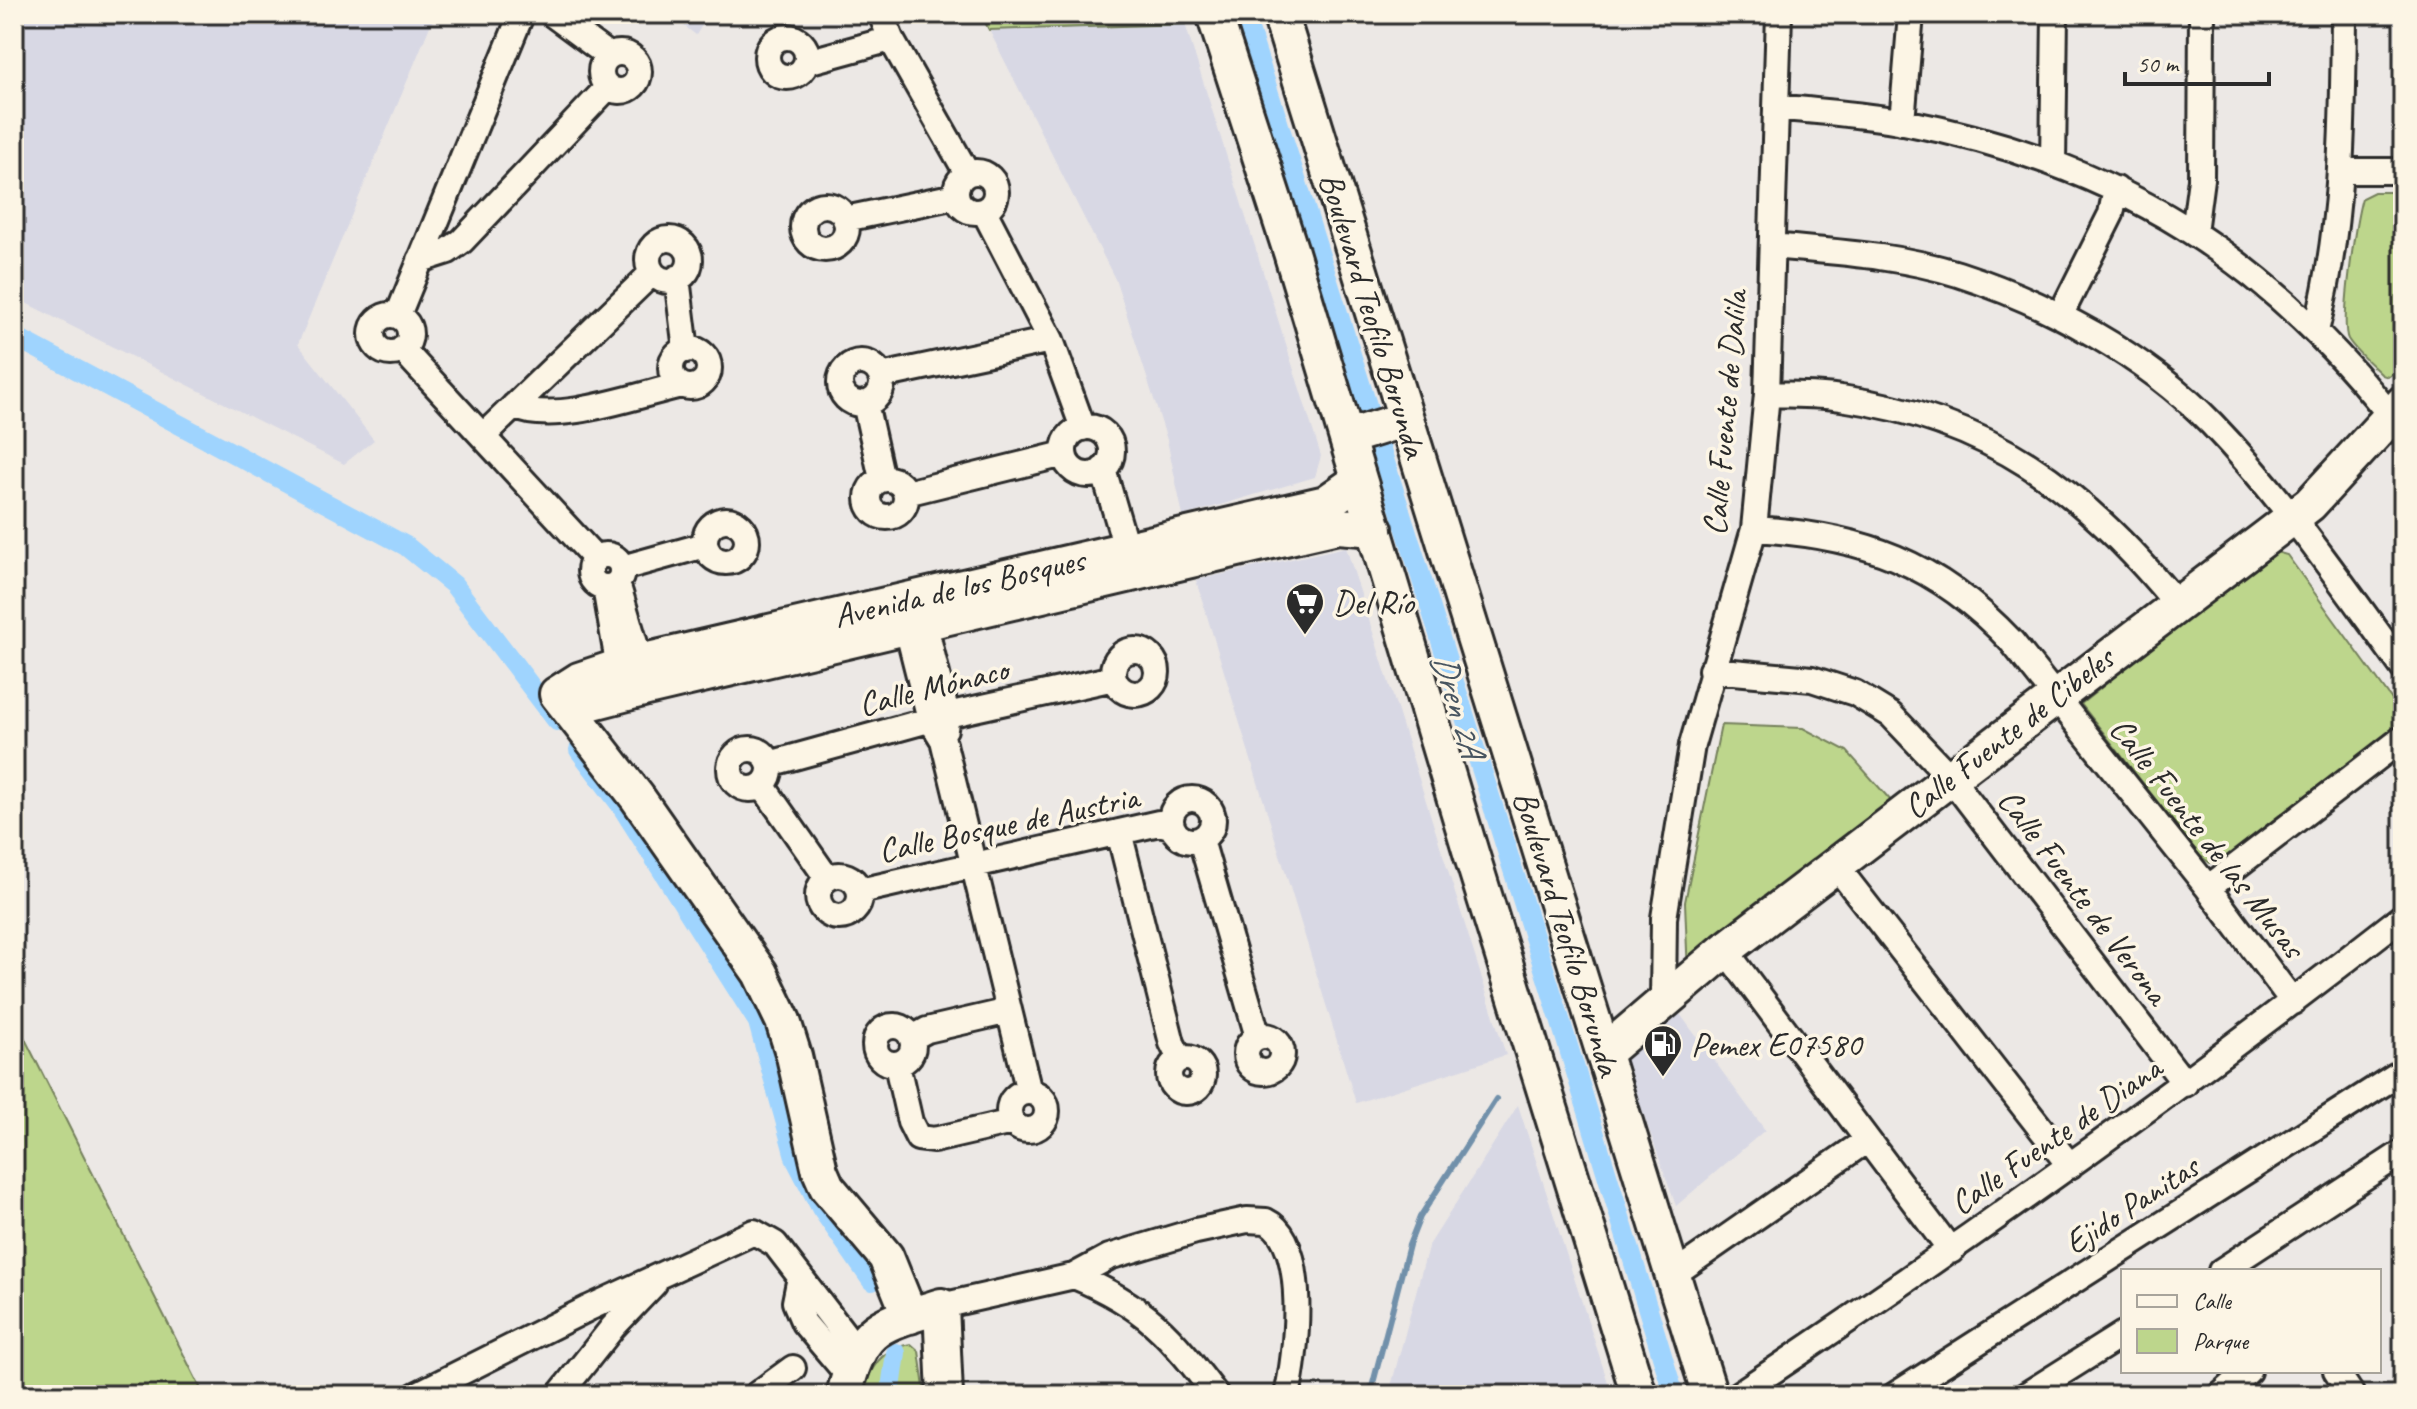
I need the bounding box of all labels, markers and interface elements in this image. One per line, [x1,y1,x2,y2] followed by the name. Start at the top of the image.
[2125,36,2269,86] scale bar
[2137,49,2180,79] text: 50 m
[1310,168,1438,465] street label: Boulevard Teofilo Borunda
[1692,286,1757,537] street label: Calle Fuente de Dalila
[830,537,1092,637] street label: Avenida de los Bosques
[1284,581,1326,636] supermarket icon: Del Río
[1333,581,1416,624] place label: Del Río
[1894,635,2124,828] street label: Calle Fuente de Cibeles
[854,646,1016,726] street label: Calle Mónaco
[1421,647,1497,768] water label: Dren 2A
[2100,708,2317,969] street label: Calle Fuente de las Musas
[874,774,1145,872] street label: Calle Bosque de Austria
[1988,780,2181,1015] street label: Calle Fuente de Verona
[1504,786,1632,1083] street label: Boulevard Teofilo Borunda
[1642,1023,1684,1078] fuel station icon: Pemex E07580
[1691,1023,1864,1066] place label: Pemex E07580
[1941,1045,2172,1224] street label: Calle Fuente de Diana
[2056,1144,2208,1264] street label: Ejido Panitas
[2121,1269,2381,1373] legend
[2193,1286,2233,1316] text: Calle
[2193,1326,2250,1356] text: Parque

